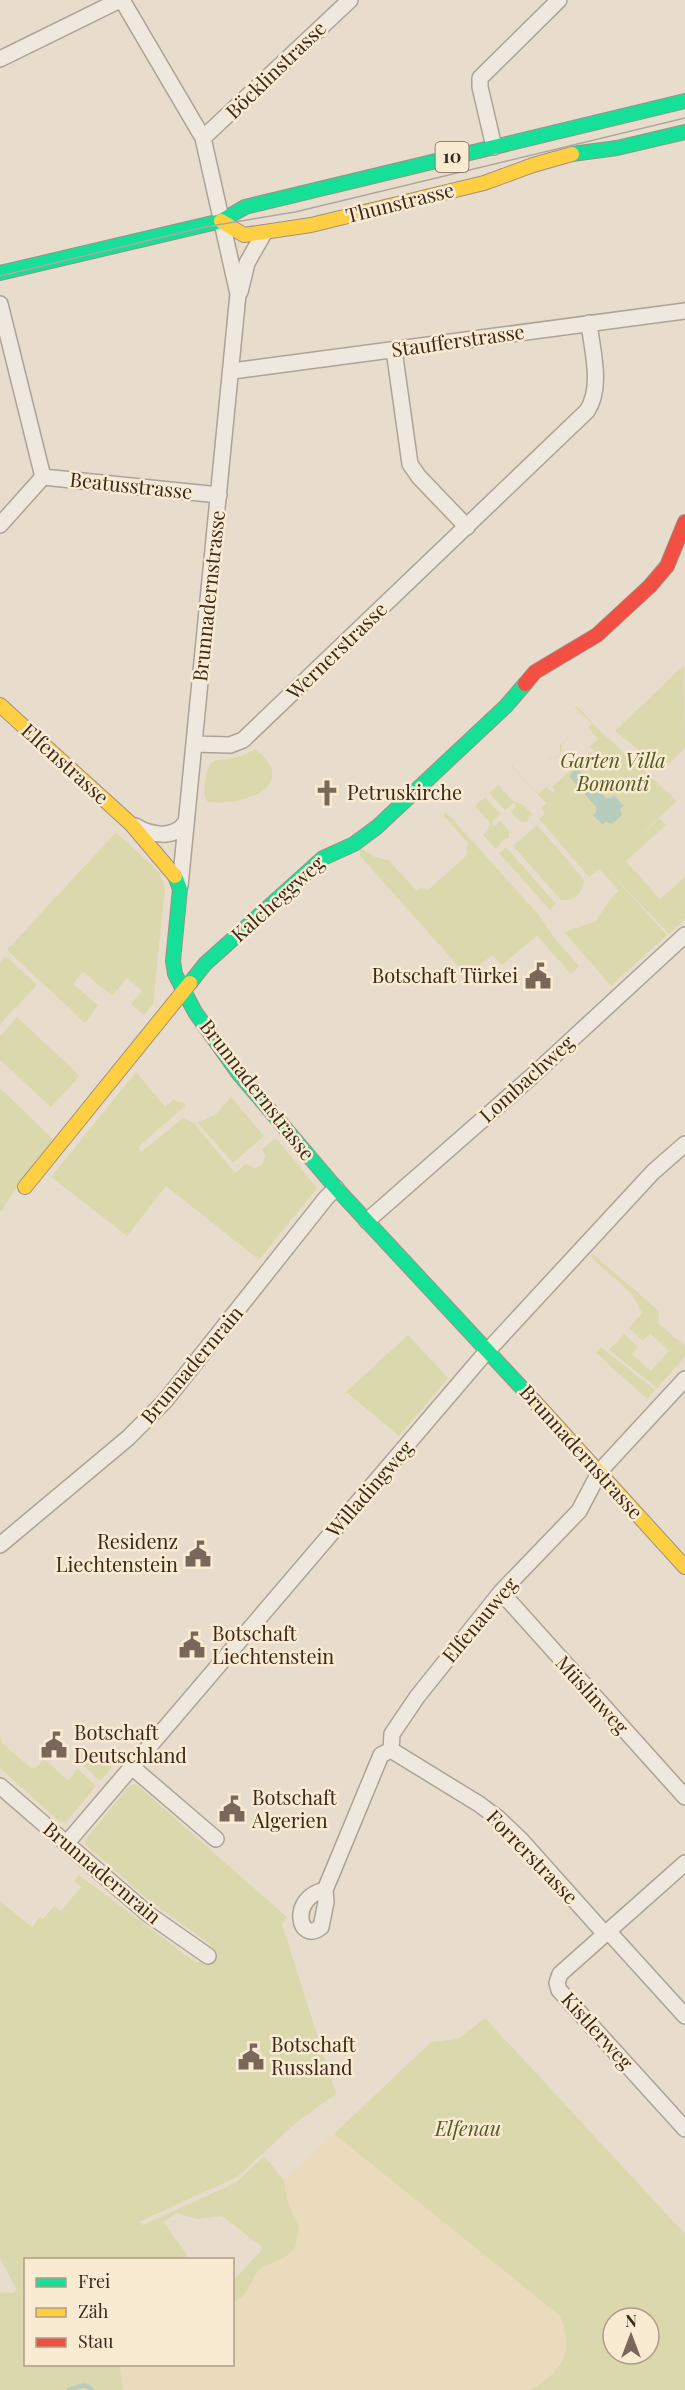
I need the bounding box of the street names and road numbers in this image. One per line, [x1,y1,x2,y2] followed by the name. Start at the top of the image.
[219,14,331,124] street label: Böcklinstrasse
[436,142,468,172] road number: 10
[343,175,457,228] street label: Thunstrasse
[390,317,526,362] street label: Staufferstrasse
[69,465,194,504] street label: Beatusstrasse
[185,509,230,683] street label: Brunnadernstrasse
[279,595,392,705] street label: Wernerstrasse
[16,716,116,809] street label: Elfenstrasse
[224,848,330,947] street label: Kalcheggweg
[195,1013,322,1165] street label: Brunnadernstrasse
[473,1028,580,1128] street label: Lombachweg
[134,1299,248,1429] street label: Brunnadernrain
[514,1378,650,1524] street label: Brunnadernstrasse
[319,1433,419,1543] street label: Willadingweg
[435,1570,523,1667] street label: Elfenauweg
[551,1649,636,1739] street label: Müslinweg
[481,1803,585,1909] street label: Forrerstrasse
[38,1815,168,1929] street label: Brunnadernrain
[556,1986,640,2075] street label: Kistlerweg

